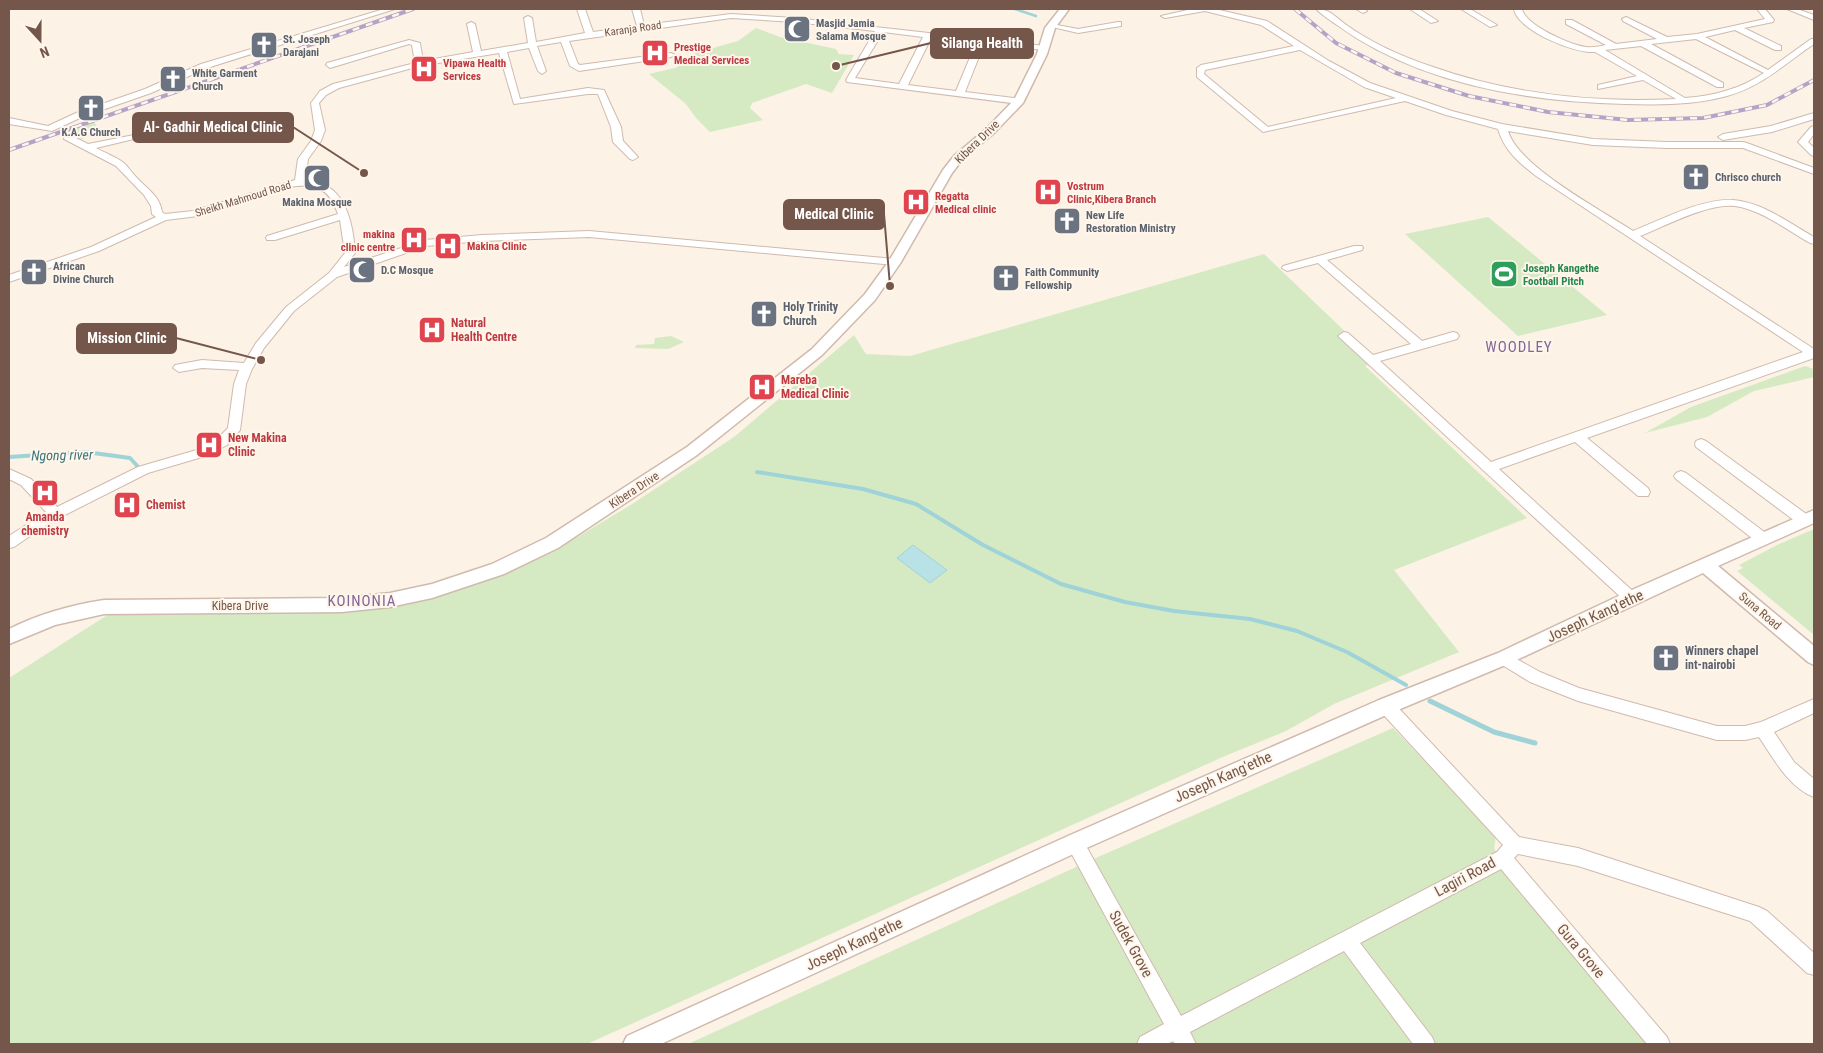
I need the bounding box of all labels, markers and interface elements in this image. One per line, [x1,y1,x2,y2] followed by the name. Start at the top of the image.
[782,14,812,44] mosque icon: Masjid Jamia Salama Mosque
[15,15,65,65] north arrow
[816,17,886,43] place label: Masjid Jamia Salama Mosque
[604,19,662,39] street label: Karanja Road
[931,29,1033,58] callout: Silanga Health
[249,30,279,60] church icon: St. Joseph Darajani
[283,33,330,59] place label: St. Joseph Darajani
[941,35,1023,51] text: Silanga Health
[640,38,670,68] hospital icon: Prestige Medical Services
[674,41,749,67] place label: Prestige Medical Services
[38,43,52,61] text: N
[409,54,439,84] hospital icon: Vipawa Health Services
[443,57,506,83] place label: Vipawa Health Services
[158,64,188,94] church icon: White Garment Church
[192,67,258,93] place label: White Garment Church
[76,93,106,123] church icon: K.A.G Church
[133,113,293,142] callout: Al- Gadhir Medical Clinic
[952,117,1003,167] street label: Kibera Drive
[143,119,283,135] text: Al- Gadhir Medical Clinic
[61,126,121,139] place label: K.A.G Church
[1681,162,1711,192] church icon: Chrisco church
[302,163,332,193] mosque icon: Makina Mosque
[1715,171,1781,184] place label: Chrisco church
[1033,177,1063,207] hospital icon: Vostrum Clinic,Kibera Branch
[193,178,293,220] street label: Sheikh Mahmoud Road
[1067,180,1156,206] place label: Vostrum Clinic,Kibera Branch
[901,187,931,217] hospital icon: Regatta Medical clinic
[935,190,996,216] place label: Regatta Medical clinic
[282,196,352,209] place label: Makina Mosque
[784,200,884,229] callout: Medical Clinic
[794,206,874,222] text: Medical Clinic
[1052,206,1082,236] church icon: New Life Restoration Ministry
[1086,209,1176,235] place label: New Life Restoration Ministry
[399,225,429,255] hospital icon: makina clinic centre
[341,228,395,254] place label: makina clinic centre
[433,231,463,261] hospital icon: Makina Clinic
[467,240,527,253] place label: Makina Clinic
[347,255,377,285] mosque icon: D.C Mosque
[19,257,49,287] church icon: African Divine Church
[1489,259,1519,289] sports icon: Joseph Kangethe Football Pitch
[53,260,114,286] place label: African Divine Church
[1523,262,1599,288] place label: Joseph Kangethe Football Pitch
[991,263,1021,293] church icon: Faith Community Fellowship
[381,264,434,277] place label: D.C Mosque
[1025,266,1099,292] place label: Faith Community Fellowship
[749,299,779,329] church icon: Holy Trinity Church
[783,300,839,328] place label: Holy Trinity Church
[417,315,447,345] hospital icon: Natural Health Centre
[451,316,517,344] place label: Natural Health Centre
[77,324,176,353] callout: Mission Clinic
[87,330,167,346] text: Mission Clinic
[1485,338,1553,356] district label: WOODLEY
[747,372,777,402] hospital icon: Mareba Medical Clinic
[781,373,850,401] place label: Mareba Medical Clinic
[194,430,224,460] hospital icon: New Makina Clinic
[228,431,287,459] place label: New Makina Clinic
[31,446,94,464] water label: Ngong river
[606,468,662,511] street label: Kibera Drive
[30,478,60,508] hospital icon: Amanda chemistry
[112,490,142,520] hospital icon: Chemist
[146,498,186,512] place label: Chemist
[21,510,69,538] place label: Amanda chemistry
[1544,586,1646,646] street label: Joseph Kang'ethe
[1736,589,1784,633] street label: Suna Road
[328,592,396,610] district label: KOINONIA
[212,599,269,613] street label: Kibera Drive
[1651,643,1681,673] church icon: Winners chapel int-nairobi
[1685,644,1759,672] place label: Winners chapel int-nairobi
[1172,747,1274,807] street label: Joseph Kang'ethe
[1431,853,1499,901] street label: Lagiri Road
[1105,907,1157,981] street label: Sudek Grove
[803,914,905,974] street label: Joseph Kang'ethe
[1553,920,1609,982] street label: Gura Grove

